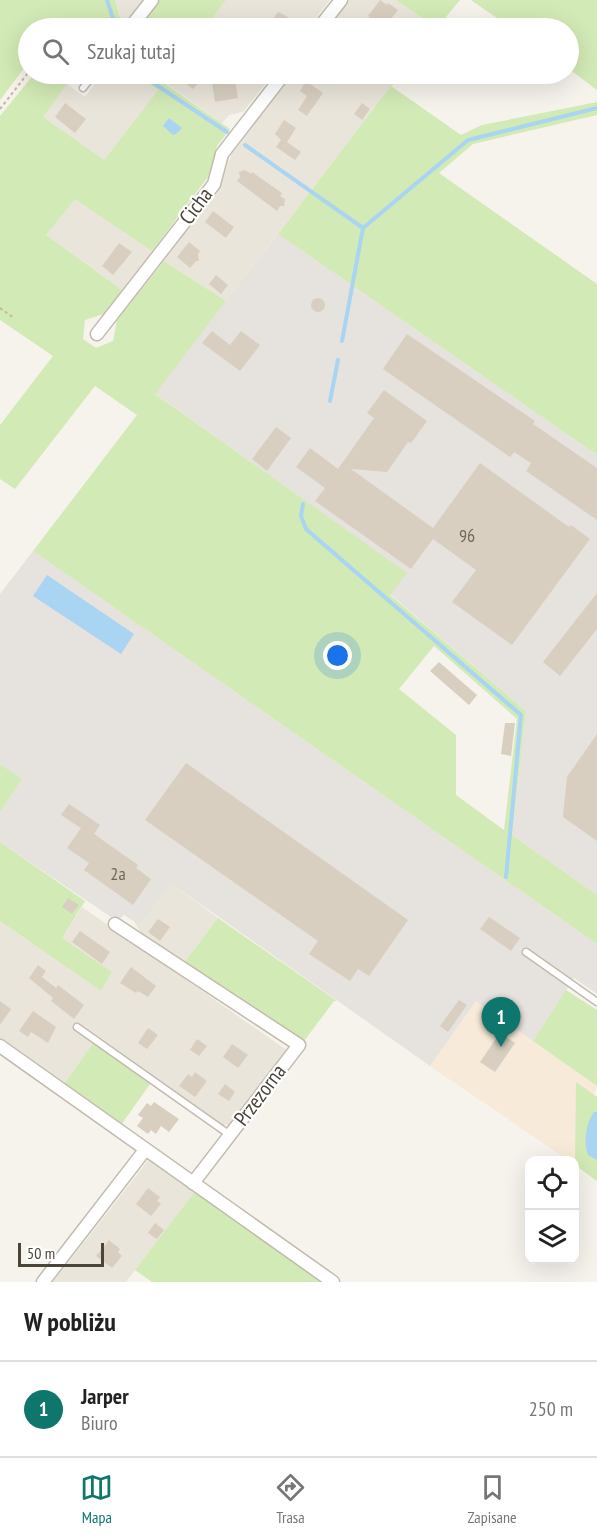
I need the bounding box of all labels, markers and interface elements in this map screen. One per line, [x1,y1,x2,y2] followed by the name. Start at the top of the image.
[18,18,579,84] search box
[39,35,72,68] icon: search
[87,37,176,65] text: Szukaj tutaj
[173,182,218,230] street label: Cicha
[459,524,475,547] house number: 96
[323,641,352,670] your location
[110,862,126,885] house number: 2a
[482,998,520,1047] pin: 1
[228,1059,292,1131] street label: Przezorna
[525,1156,579,1264] map controls
[525,1156,579,1210] button: locate
[525,1210,579,1264] button: layers
[18,1240,104,1268] scale bar
[27,1243,55,1263] text: 50 m
[24,1305,116,1338] text: W pobliżu
[81,1382,129,1410] text: Jarper
[39,1396,48,1422] text: 1
[529,1396,573,1422] text: 250 m
[81,1410,118,1436] text: Biuro
[80,1471,113,1527] tab: Mapa
[274,1471,307,1527] tab: Trasa
[468,1471,517,1527] tab: Zapisane

